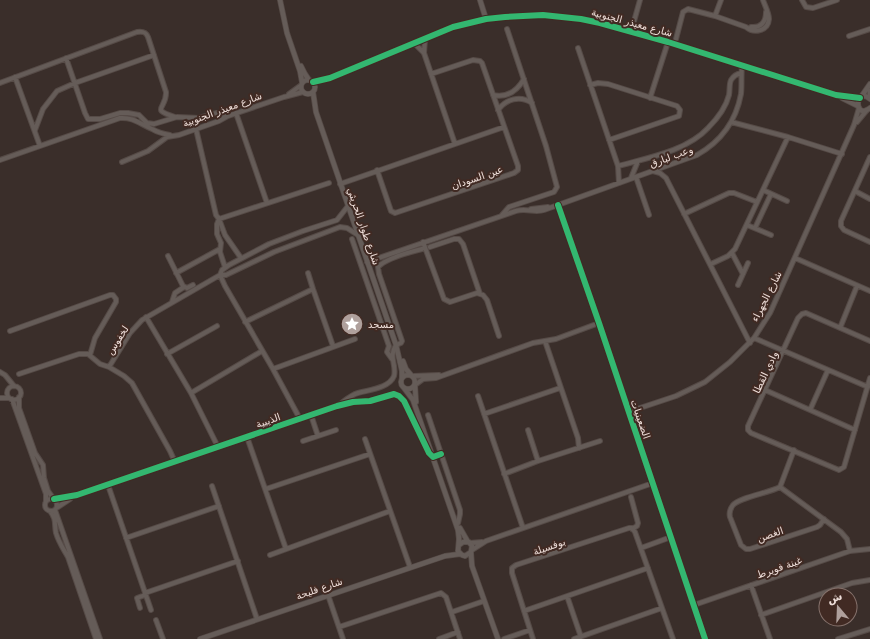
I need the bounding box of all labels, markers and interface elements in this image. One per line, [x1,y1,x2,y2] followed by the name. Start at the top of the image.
[590,6,674,40] street label: شارع معيذر الجنوبية
[181,90,264,130] street label: شارع معيذر الجنوبية
[648,143,695,170] street label: وعب لبارق
[450,163,505,192] street label: عين السودان
[344,186,382,267] street label: شارع طوار الحريثي
[749,269,785,324] street label: شارع الجهراء
[339,311,365,337] place icon: مسجد
[368,319,394,330] place label: مسجد
[104,324,131,357] street label: لخفوس
[751,349,781,395] street label: وادي القطا
[629,398,652,440] street label: الضعينيات
[254,411,282,430] street label: الذيبية
[756,525,785,544] street label: الغصن
[532,536,567,557] street label: بوفسيلة
[755,555,803,580] street label: غينة فويرط
[295,575,344,602] street label: شارع فليحة
[818,587,858,627] north arrow
[826,589,844,607] text: ش

